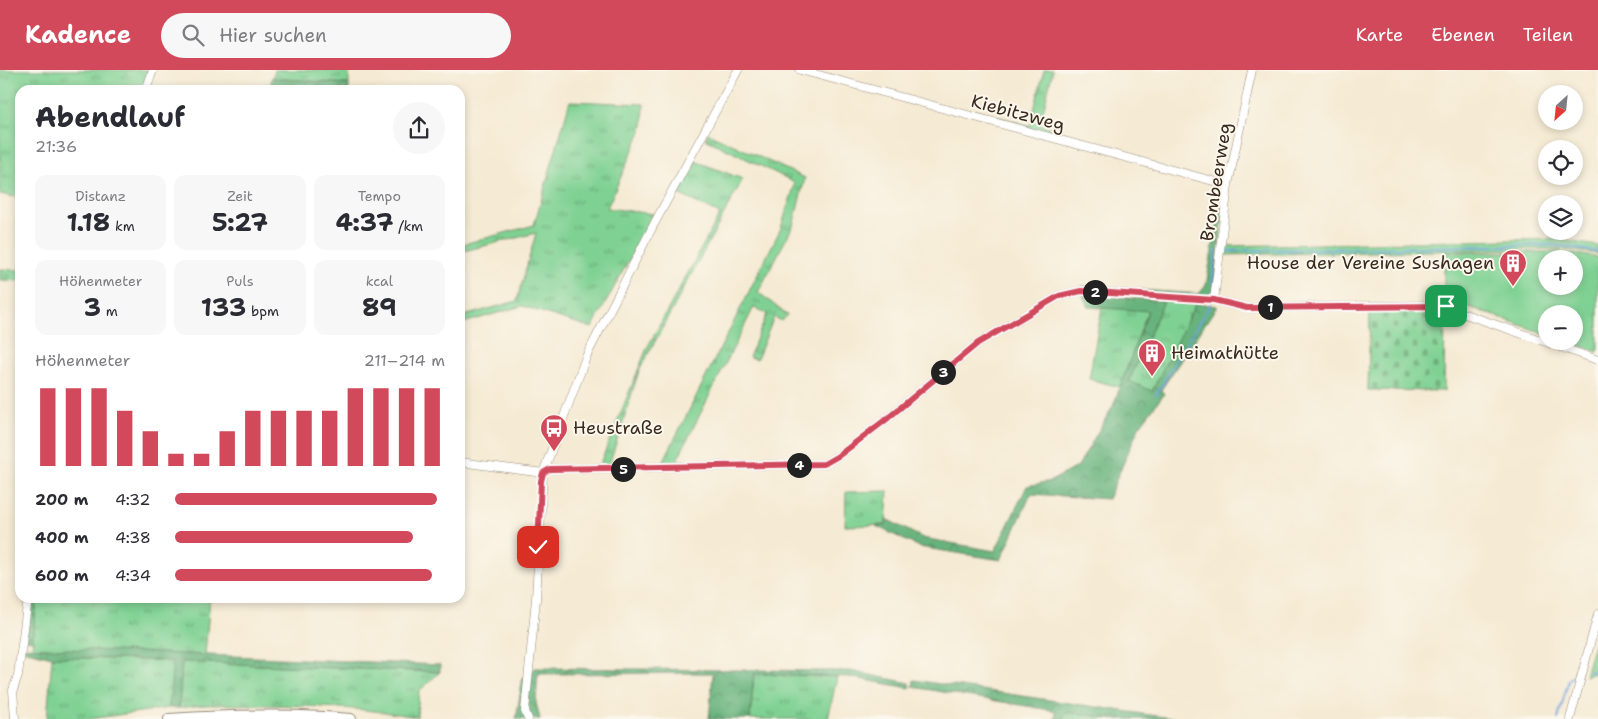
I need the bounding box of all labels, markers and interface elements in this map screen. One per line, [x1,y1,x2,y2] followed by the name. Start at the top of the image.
[161,13,511,58] search box
[25,19,131,51] text: Kadence
[179,21,207,49] icon: search
[219,23,327,48] text: Hier suchen
[1356,23,1403,47] text: Karte
[1431,23,1495,47] text: Ebenen
[1523,23,1573,47] text: Teilen
[1538,85,1582,130] north arrow
[1538,85,1583,350] map controls
[968,89,1068,137] street label: Kiebitzweg
[35,98,185,136] text: Abendlauf
[393,102,445,154] button: share
[1195,121,1237,243] street label: Brombeerweg
[35,136,77,157] text: 21:36
[1538,140,1583,185] button: locate
[75,187,126,205] text: Distanz
[227,187,253,205] text: Zeit
[358,187,401,205] text: Tempo
[1538,195,1583,240] button: layers
[66,205,110,239] text: 1.18
[212,205,268,239] text: 5:27
[335,205,393,239] text: 4:37
[110,217,135,235] text: km
[393,217,423,235] text: /km
[1498,248,1528,287] building icon: House der Vereine Sushagen
[1538,250,1583,295] button: +
[1247,251,1494,275] place label: House der Vereine Sushagen
[59,272,142,290] text: Höhenmeter
[226,272,254,290] text: Puls
[366,272,393,290] text: kcal
[1082,280,1108,304] pin: 2
[1091,283,1100,301] text: 2
[1425,285,1467,327] pin
[83,290,101,324] text: 3
[201,290,246,324] text: 133
[362,290,397,324] text: 89
[1432,292,1460,320] icon: arrive
[1258,294,1282,320] pin: 1
[1267,298,1274,316] text: 1
[101,302,118,320] text: m
[246,302,279,320] text: bpm
[1538,305,1583,350] button: −
[1137,338,1167,377] building icon: Heimathütte
[1171,341,1279,365] place label: Heimathütte
[35,350,130,371] text: Höhenmeter
[364,350,445,371] text: 211–214 m
[930,360,956,384] pin: 3
[939,363,948,381] text: 3
[539,413,569,452] bus stop icon: Heustraße
[573,416,663,440] place label: Heustraße
[786,452,812,478] pin: 4
[610,456,636,482] pin: 5
[795,456,804,474] text: 4
[619,460,628,478] text: 5
[35,489,88,510] text: 200 m
[115,489,150,510] text: 4:32
[517,526,559,568] pin
[35,527,89,548] text: 400 m
[115,527,151,548] text: 4:38
[524,533,552,561] icon: check
[35,565,89,586] text: 600 m
[115,565,151,586] text: 4:34

